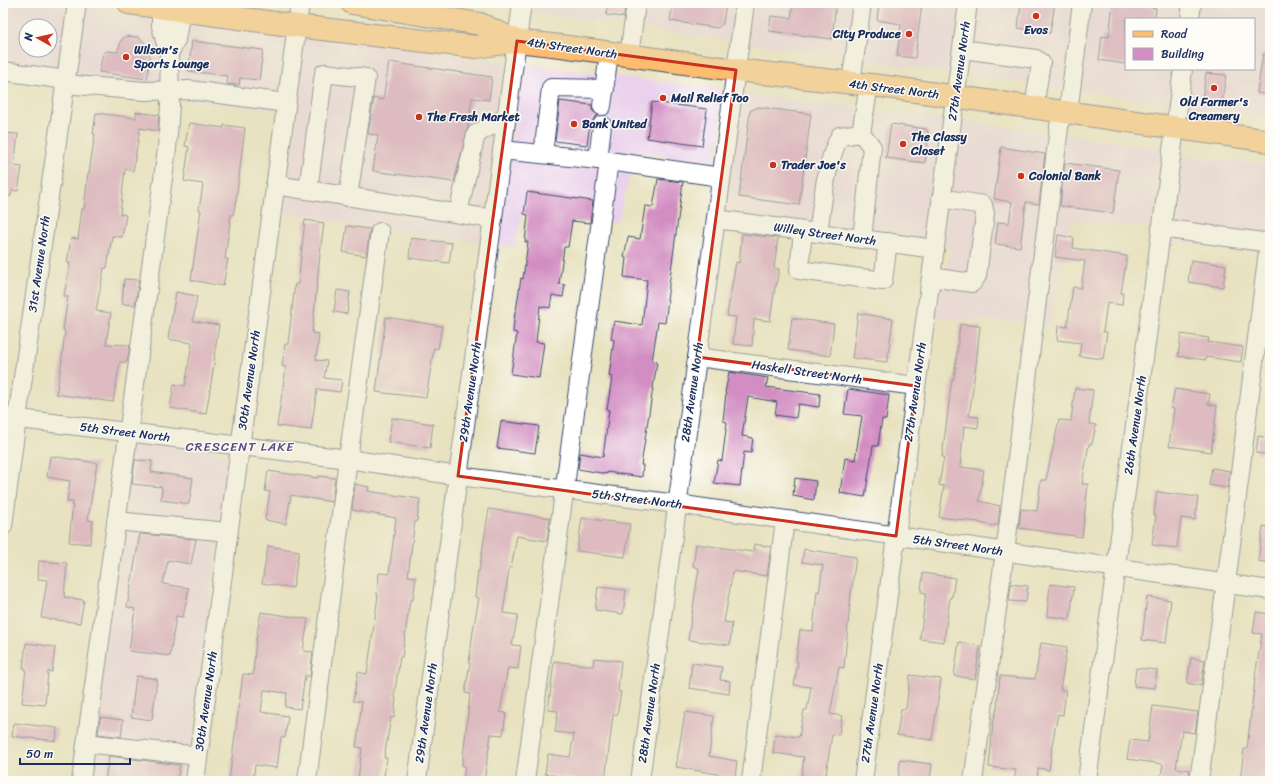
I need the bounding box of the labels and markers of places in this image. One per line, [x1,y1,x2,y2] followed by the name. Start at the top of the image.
[1031,11,1041,21] marker: Evos
[1024,19,1048,41] place label: Evos
[832,23,902,45] place label: City Produce
[904,29,914,39] marker: City Produce
[133,39,210,75] place label: Wilson's Sports Lounge
[121,52,131,62] marker: Wilson's Sports Lounge
[1209,83,1219,93] marker: Old Farmer's Creamery
[670,87,749,109] place label: Mail Relief Too
[1179,91,1249,127] place label: Old Farmer's Creamery
[658,93,668,103] marker: Mail Relief Too
[427,106,520,128] place label: The Fresh Market
[414,112,424,122] marker: The Fresh Market
[582,113,648,135] place label: Bank United
[569,119,579,129] marker: Bank United
[910,126,968,162] place label: The Classy Closet
[898,139,908,149] marker: The Classy Closet
[781,154,846,176] place label: Trader Joe's
[768,160,778,170] marker: Trader Joe's
[1028,165,1102,187] place label: Colonial Bank
[1016,171,1026,181] marker: Colonial Bank

